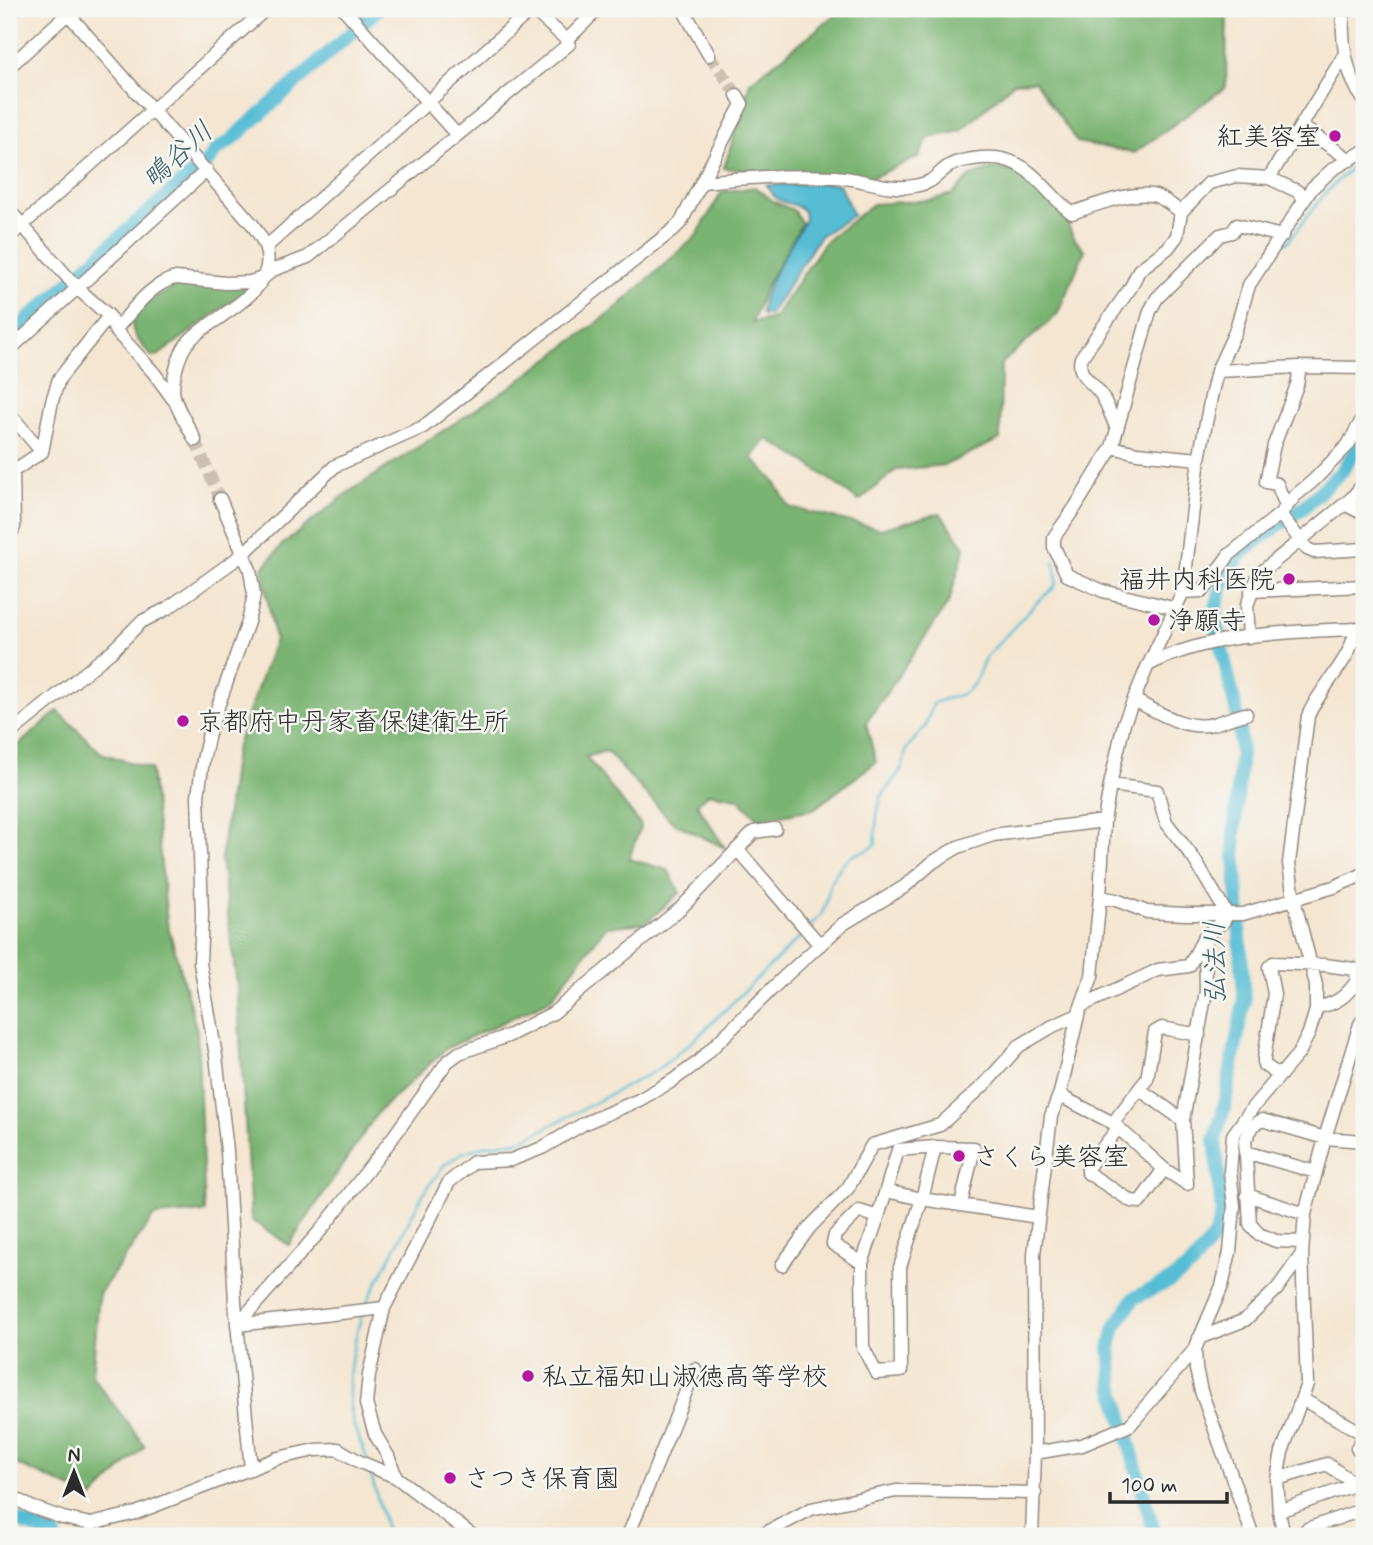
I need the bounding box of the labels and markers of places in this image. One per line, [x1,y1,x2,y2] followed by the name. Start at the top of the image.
[1217,121,1321,155] place label: 紅美容室
[1327,128,1343,144] marker: 紅美容室
[1119,564,1275,598] place label: 福井内科医院
[1281,571,1297,587] marker: 福井内科医院
[1168,605,1246,639] place label: 浄願寺
[1146,612,1162,628] marker: 浄願寺
[197,706,509,740] place label: 京都府中丹家畜保健衛生所
[175,713,191,729] marker: 京都府中丹家畜保健衛生所
[973,1141,1129,1175] place label: さくら美容室
[951,1148,967,1164] marker: さくら美容室
[542,1361,828,1395] place label: 私立福知山淑徳高等学校
[520,1368,536,1384] marker: 私立福知山淑徳高等学校
[464,1463,620,1497] place label: さつき保育園
[442,1470,458,1486] marker: さつき保育園

